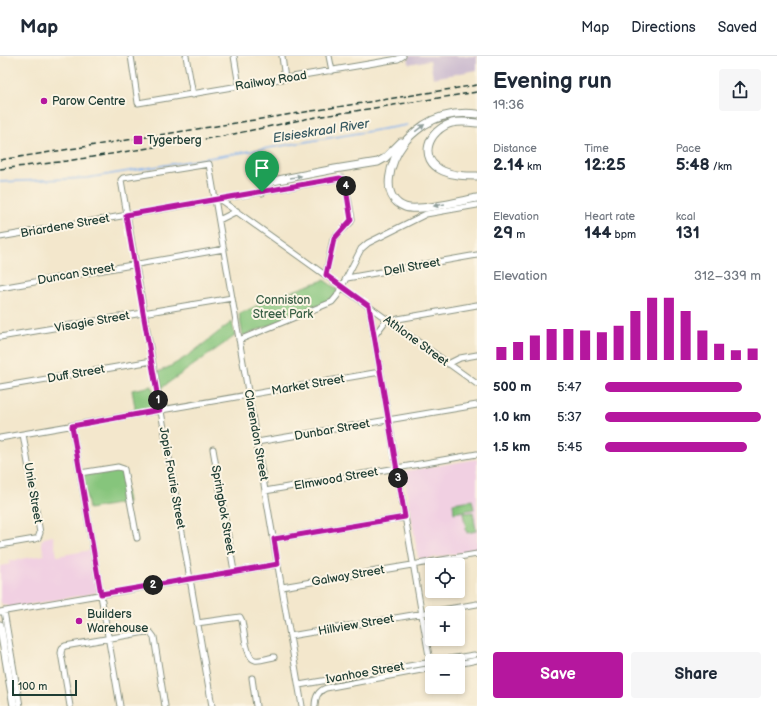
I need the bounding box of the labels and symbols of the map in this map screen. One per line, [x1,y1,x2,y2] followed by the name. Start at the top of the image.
[234,68,308,94] street label: Railway Road
[52,94,125,109] place label: Parow Centre
[39,96,49,106] marker: Parow Centre
[272,115,372,147] water label: Elsieskraal River
[415,124,426,132] one-way arrow
[147,133,202,148] place label: Tygerberg
[132,134,144,146] marker: Tygerberg
[245,151,279,192] pin
[290,174,302,180] one-way arrow
[336,176,356,196] pin: 4
[432,202,445,208] one-way arrow
[19,211,111,241] street label: Briardene Street
[383,255,442,279] street label: Dell Street
[36,260,116,288] street label: Duncan Street
[253,293,313,322] park label: Conniston Street Park
[53,308,131,336] street label: Visagie Street
[380,312,452,370] street label: Athlone Street
[46,362,106,386] street label: Duff Street
[270,371,346,399] street label: Market Street
[241,388,271,482] street label: Clarendon Street
[148,390,168,410] pin: 1
[293,416,371,444] street label: Dunbar Street
[156,426,188,530] street label: Jopie Fourie Street
[20,461,46,525] street label: Unie Street
[208,464,238,556] street label: Springbok Street
[293,464,379,494] street label: Elmwood Street
[388,468,408,488] pin: 3
[310,562,386,590] street label: Galway Street
[143,575,163,595] pin: 2
[87,607,148,636] place label: Builders Warehouse
[317,611,395,639] street label: Hillview Street
[74,616,84,626] marker: Builders Warehouse
[325,659,406,687] street label: Ivanhoe Street
[12,678,77,697] scale bar

